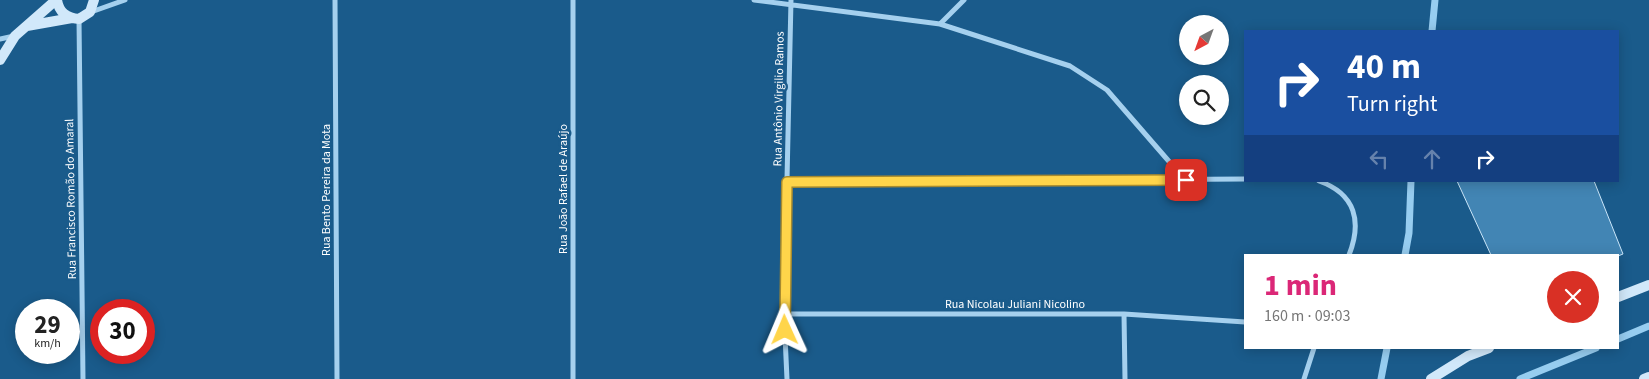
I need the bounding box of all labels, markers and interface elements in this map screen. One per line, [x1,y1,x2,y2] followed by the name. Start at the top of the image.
[1179,15,1229,65] north arrow
[1179,15,1229,125] map controls
[769,31,789,167] street label: Rua Antônio Virgilio Ramos
[1347,42,1421,92] text: 40 m
[1264,50,1329,115] icon: right
[1179,75,1229,125] button: search
[1347,88,1437,120] text: Turn right
[61,118,81,280] street label: Rua Francisco Romão do Amaral
[318,124,335,256] street label: Rua Bento Pereira da Mota
[555,124,572,254] street label: Rua João Rafael de Araújo
[1365,145,1393,173] icon: left
[1418,145,1446,173] icon: ahead
[1471,145,1499,173] icon: right
[1165,159,1207,201] pin
[1172,166,1200,194] icon: arrive
[1264,264,1337,307] text: 1 min
[1547,271,1599,323] button: close
[945,296,1085,313] street label: Rua Nicolau Juliani Nicolino
[90,299,155,364] speed limit sign: 30
[758,303,810,355] position arrow
[1264,305,1351,327] text: 160 m · 09:03
[34,307,61,343] text: 29
[34,335,61,352] text: km/h

